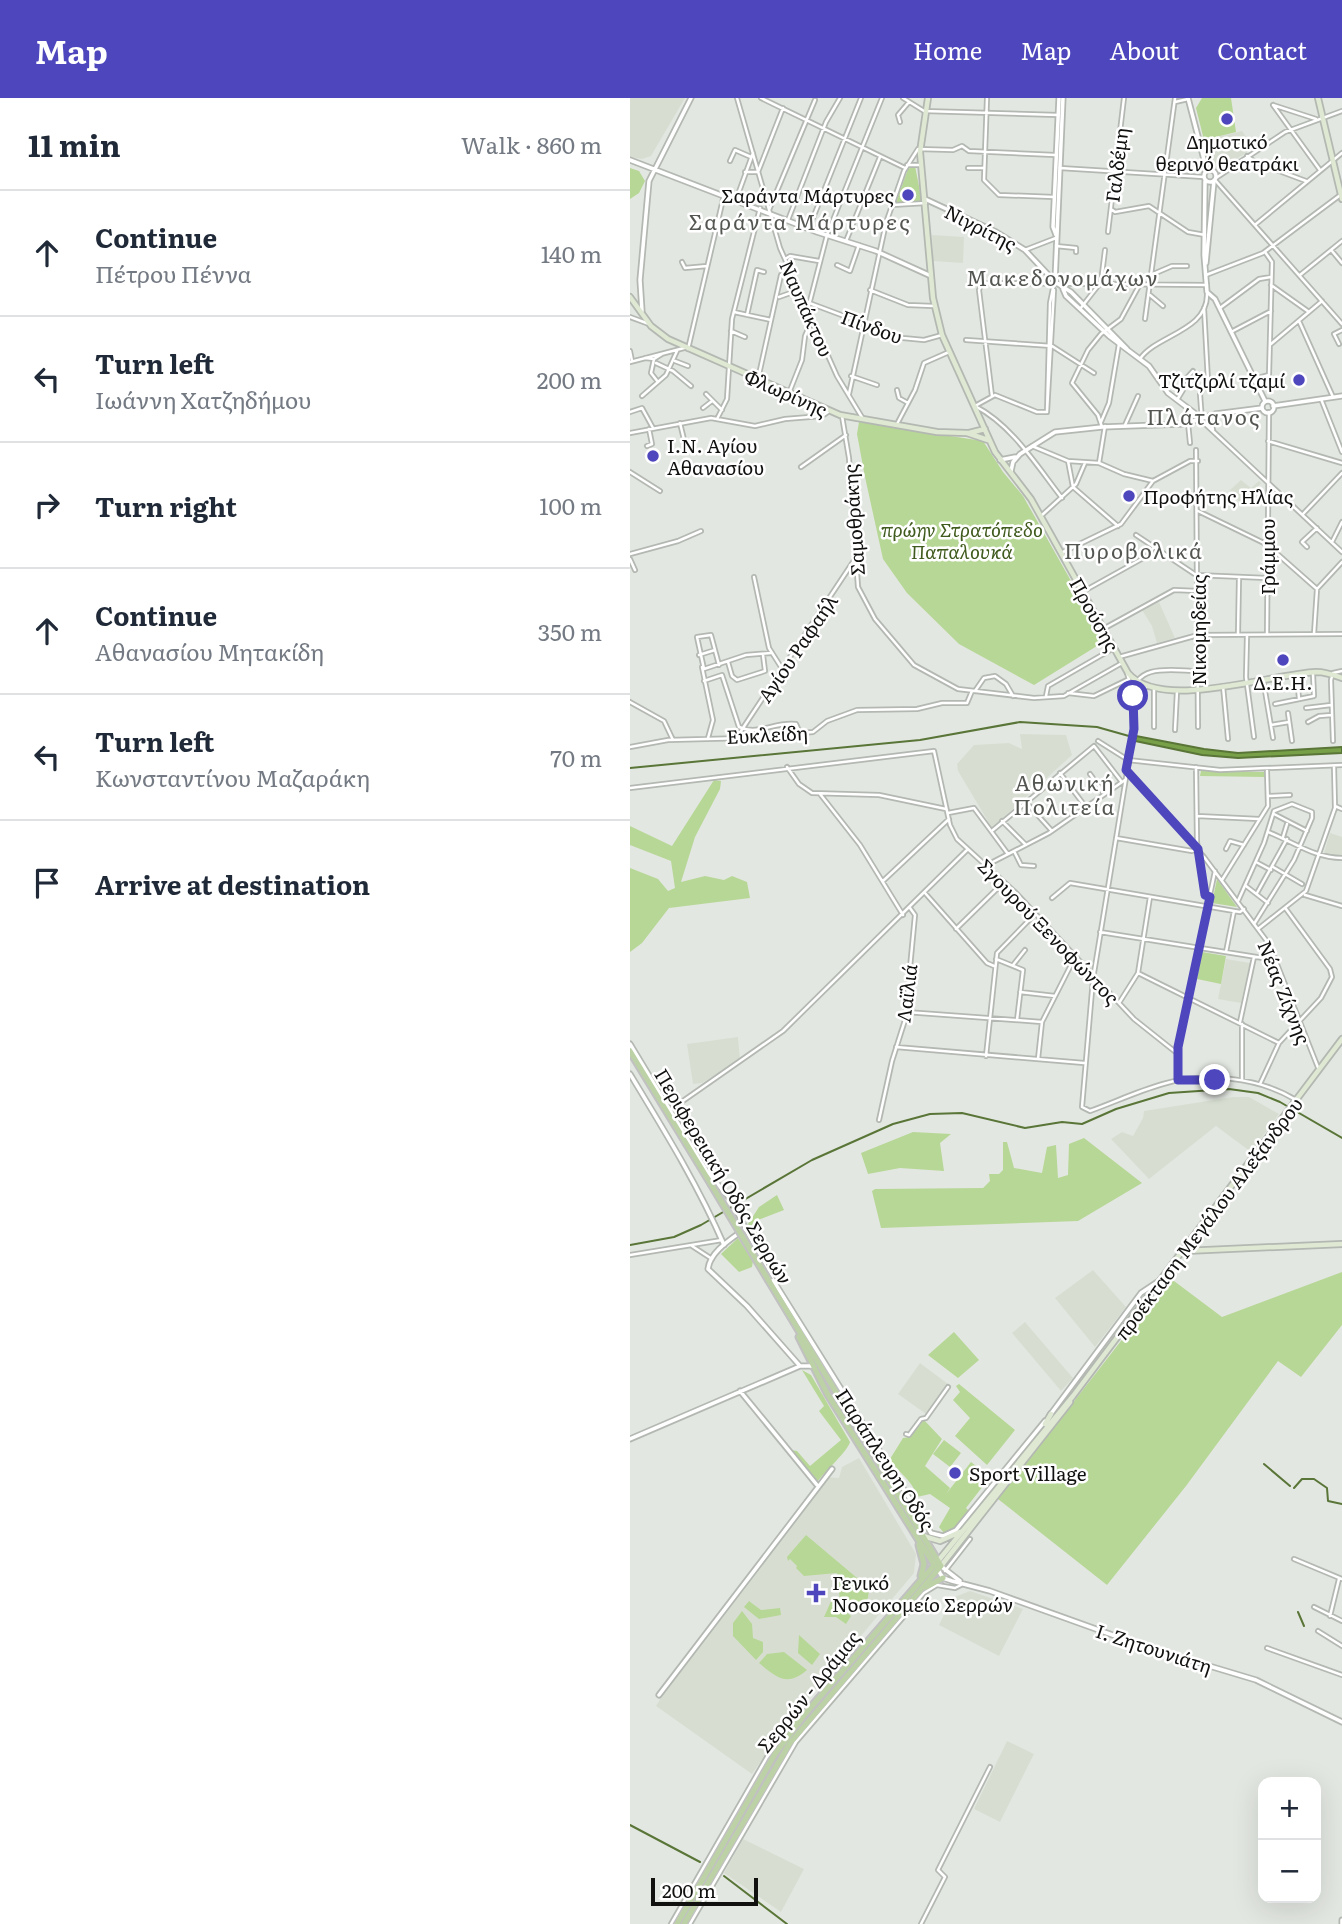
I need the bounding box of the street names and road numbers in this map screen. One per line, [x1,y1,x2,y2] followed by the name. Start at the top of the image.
[1098,126,1134,204] street label: Γαλδέμη
[940,197,1022,257] street label: Νιγρίτης
[773,255,841,361] street label: Ναυπάκτου
[837,302,907,350] street label: Πίνδου
[740,361,832,423] street label: Φλωρίνης
[835,463,871,577] street label: Σαμοθράκης
[1253,519,1281,595] street label: Γράμμου
[1063,572,1127,656] street label: Προύσης
[1184,574,1212,686] street label: Νικομηδείας
[750,587,844,708] street label: Αγίου Ραφαήλ
[726,718,808,750] street label: Ευκλείδη
[972,852,1126,1010] street label: Σγουρού Ξενοφώντος
[1251,936,1319,1048] street label: Νέας Ζίχνης
[889,962,924,1024] street label: Λαϊλιά
[648,1063,800,1289] street label: Περιφερειακή Οδός Σερρών
[1107,1091,1309,1345] street label: προέκταση Μεγάλου Αλεξάνδρου
[830,1382,942,1536] street label: Παράπλευρη Οδός
[1092,1616,1216,1680] street label: Ι. Ζητουνιάτη
[750,1624,866,1758] street label: Σερρών - Δράμας

